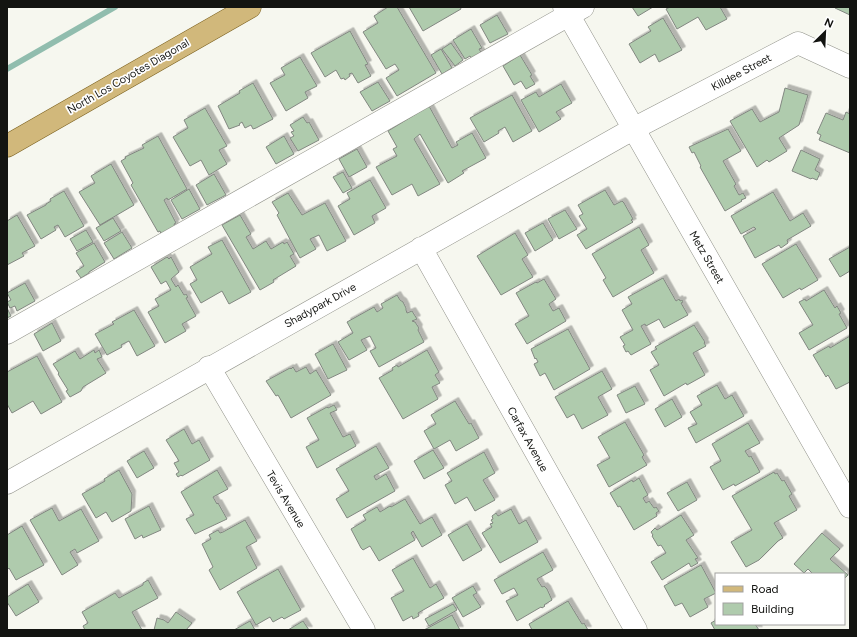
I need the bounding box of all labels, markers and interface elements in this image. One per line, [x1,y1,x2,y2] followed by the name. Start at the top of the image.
[805,12,845,52] north arrow
[822,16,835,31] text: N
[65,36,191,117] street label: North Los Coyotes Diagonal
[709,51,773,94] street label: Killdee Street
[686,229,727,286] street label: Metz Street
[282,280,358,331] street label: Shadypark Drive
[504,405,551,474] street label: Carfax Avenue
[263,468,308,530] street label: Tevis Avenue
[715,573,845,625] legend
[751,582,779,596] text: Road
[751,602,794,616] text: Building

